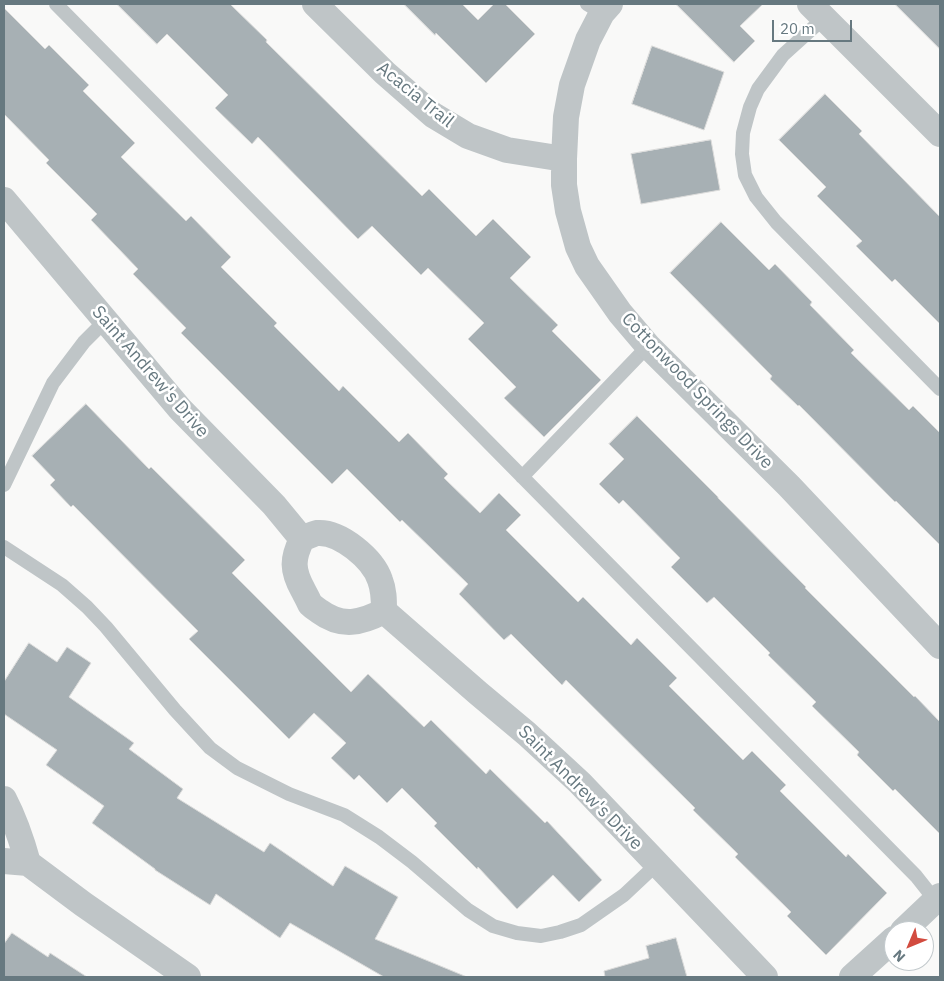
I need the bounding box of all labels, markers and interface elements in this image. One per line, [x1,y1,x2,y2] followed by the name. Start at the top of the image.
[774,10,854,42] scale bar
[780,19,815,38] text: 20 m
[372,57,458,133] street label: Acacia Trail
[87,302,213,442] street label: Saint Andrew's Drive
[617,308,777,474] street label: Cottonwood Springs Drive
[513,721,647,855] street label: Saint Andrew's Drive
[884,921,934,971] north arrow
[889,946,909,966] text: N

